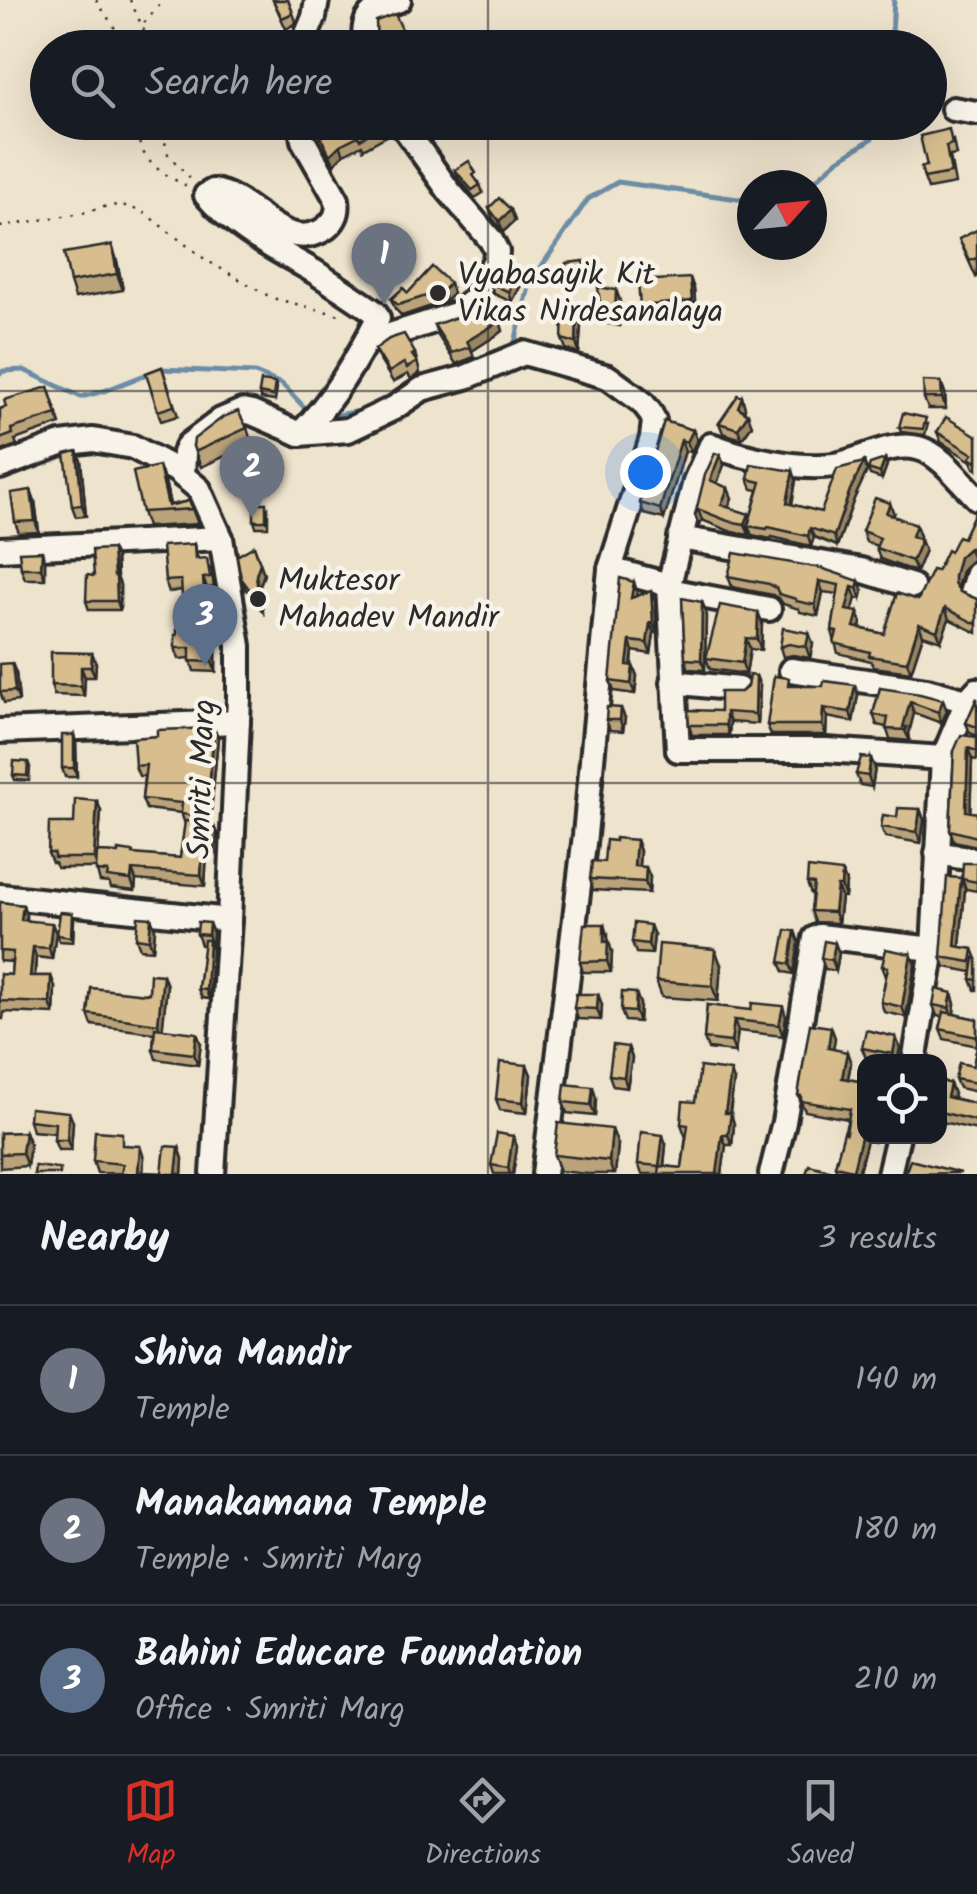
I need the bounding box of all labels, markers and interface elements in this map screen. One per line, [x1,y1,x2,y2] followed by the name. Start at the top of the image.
[30,30,947,140] search box
[145,55,332,115] text: Search here
[65,58,120,113] icon: search
[737,170,827,260] north arrow
[352,222,416,305] pin: 1
[458,250,723,338] place label: Vyabasayik Kit Vikas Nirdesanalaya
[427,282,449,304] marker: Vyabasayik Kit Vikas Nirdesanalaya
[220,436,284,518] pin: 2
[620,447,671,498] your location
[278,556,501,644] place label: Muktesor Mahadev Mandir
[172,584,238,666] pin: 3
[247,588,269,610] marker: Muktesor Mahadev Mandir
[175,698,231,860] street label: Smriti Marg
[857,1054,947,1144] map controls
[857,1054,947,1144] button: locate
[40,1206,169,1273] text: Nearby
[818,1214,937,1265] text: 3 results
[135,1325,351,1385] text: Shiva Mandir
[68,1355,77,1406] text: 1
[855,1355,937,1406] text: 140 m
[135,1385,230,1436] text: Temple
[135,1475,487,1535] text: Manakamana Temple
[63,1505,82,1556] text: 2
[853,1505,937,1556] text: 180 m
[135,1535,422,1586] text: Temple · Smriti Marg
[135,1625,582,1685] text: Bahini Educare Foundation
[64,1655,81,1706] text: 3
[854,1655,937,1706] text: 210 m
[135,1685,405,1736] text: Office · Smriti Marg
[123,1773,178,1878] tab: Map
[425,1773,541,1878] tab: Directions
[787,1773,854,1878] tab: Saved

